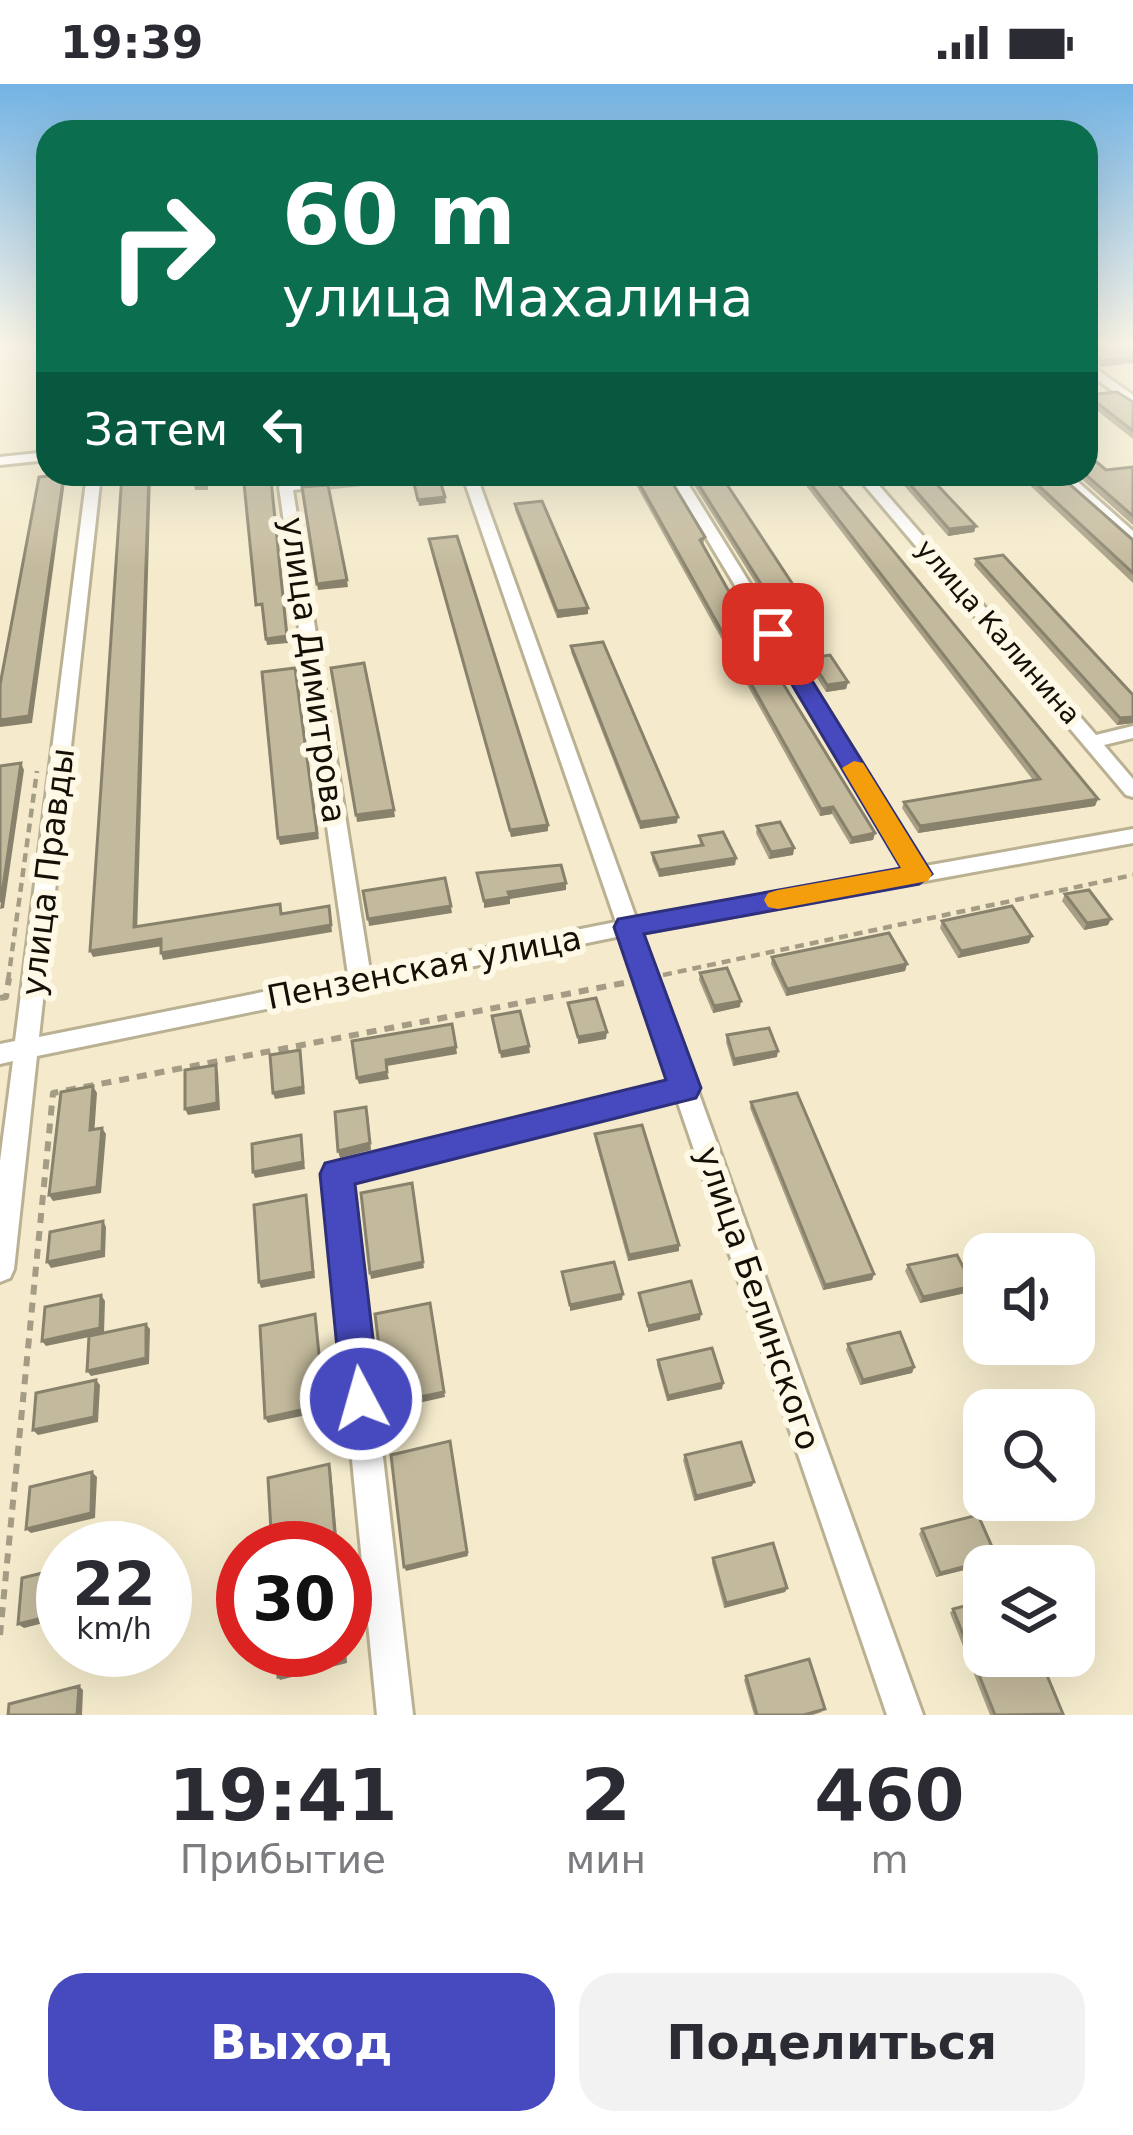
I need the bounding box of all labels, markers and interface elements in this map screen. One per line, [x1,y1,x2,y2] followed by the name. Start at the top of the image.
[60,16,203,69] text: 19:39
[282,166,516,264] text: 60 m
[84,168,240,324] icon: right
[282,266,753,329] text: улица Махалина
[252,396,318,462] icon: left
[84,403,228,456] text: Затем
[273,514,354,826] street label: улица Димитрова
[910,533,1087,730] street label: улица Калинина
[722,583,824,685] pin
[740,601,806,667] icon: arrive
[13,746,82,998] street label: улица Правды
[264,918,585,1017] street label: Пензенская улица
[688,1141,829,1455] street label: улица Белинского
[963,1233,1095,1677] map controls
[963,1233,1095,1365] button: sound
[298,1336,424,1462] position arrow
[963,1389,1095,1521] button: search
[216,1521,372,1677] speed limit sign: 30
[963,1545,1095,1677] button: layers
[72,1549,156,1619] text: 22
[76,1611,152,1646] text: km/h
[168,1753,397,1837] text: 19:41
[581,1753,631,1837] text: 2
[814,1753,965,1837] text: 460
[180,1837,386,1882] text: Прибытие
[566,1837,646,1882] text: мин
[871,1837,909,1882] text: m
[48,1973,555,2111] button: Выход
[579,1973,1085,2111] button: Поделиться

